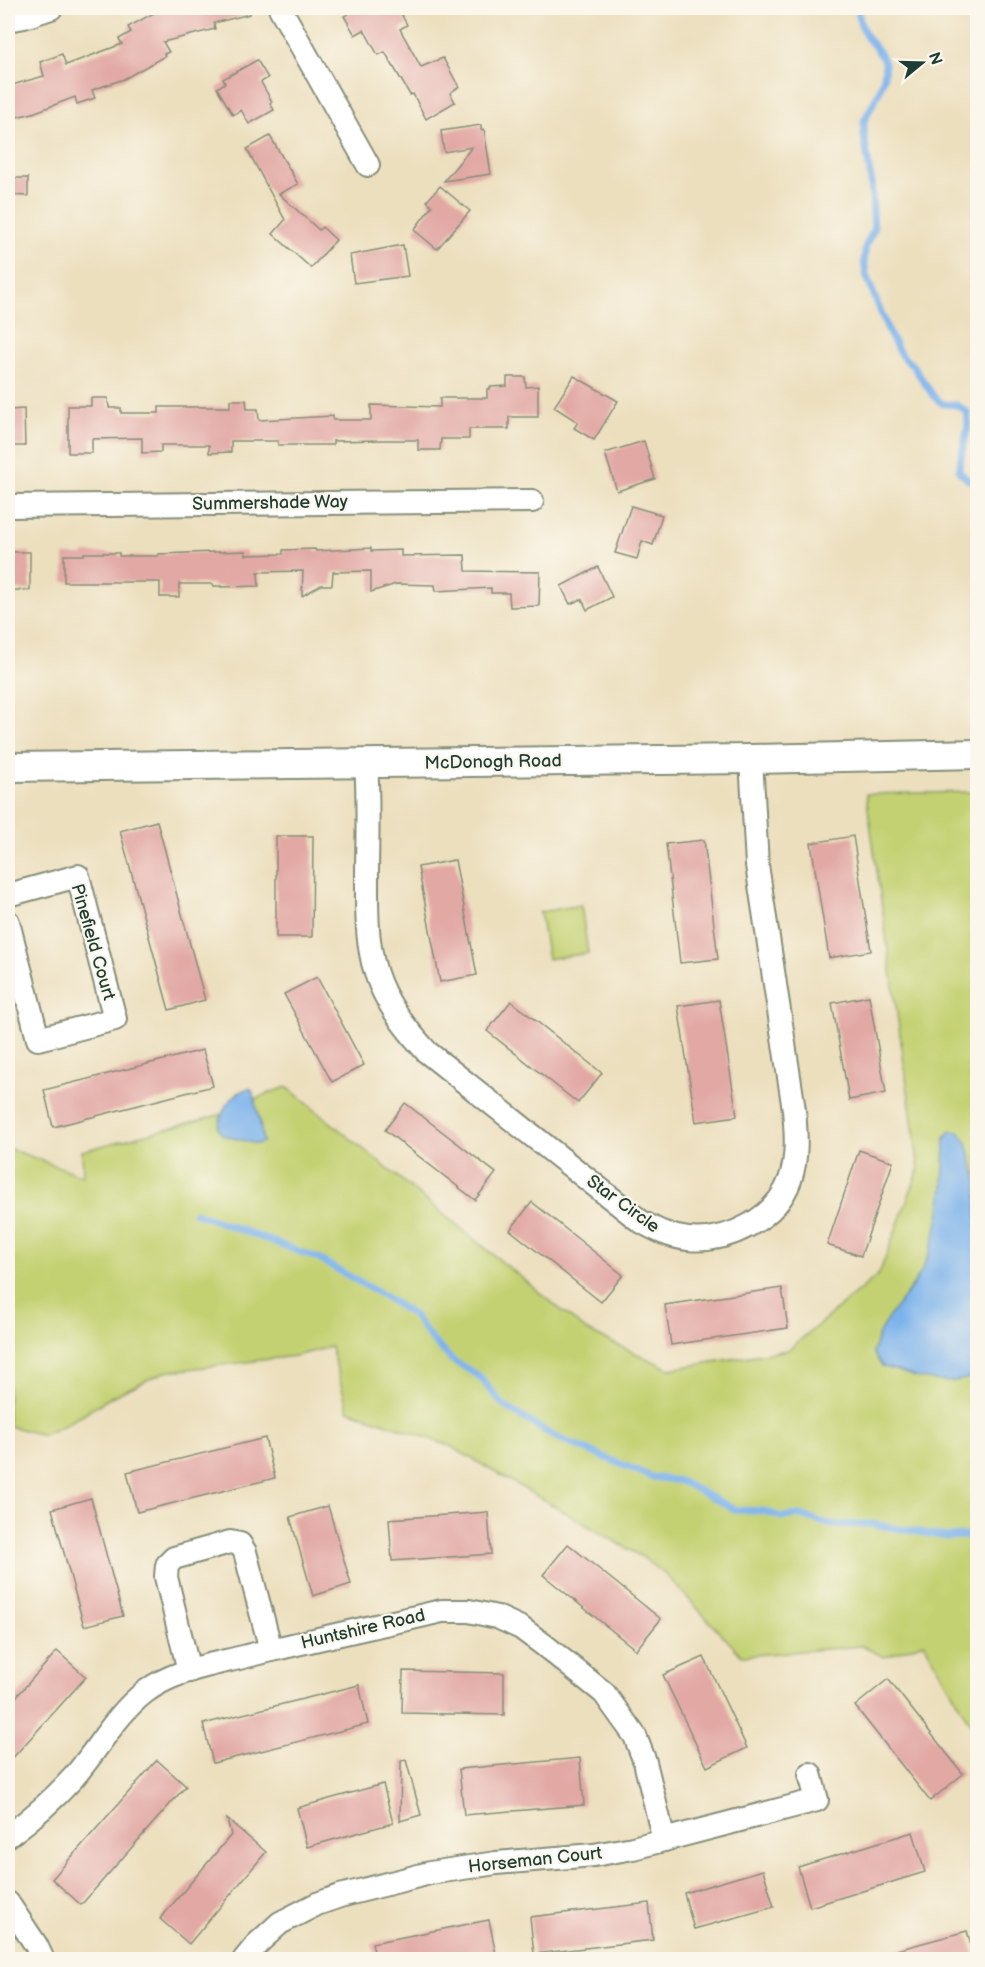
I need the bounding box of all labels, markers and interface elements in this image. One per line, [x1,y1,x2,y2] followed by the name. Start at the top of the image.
[892,33,952,93] north arrow
[924,50,946,67] text: N
[192,491,349,515] street label: Summershade Way
[424,750,562,774] street label: McDonogh Road
[66,881,120,1003] street label: Pinefield Court
[583,1171,664,1238] street label: Star Circle
[299,1604,427,1654] street label: Huntshire Road
[467,1842,604,1877] street label: Horseman Court

